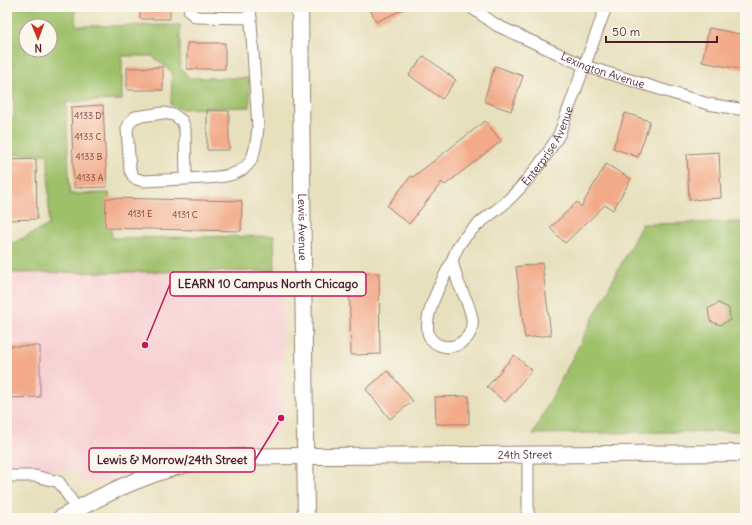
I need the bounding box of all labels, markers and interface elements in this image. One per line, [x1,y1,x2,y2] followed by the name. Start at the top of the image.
[18,18,58,58] north arrow
[606,18,717,44] scale bar
[612,24,641,39] text: 50 m
[34,41,42,55] text: N
[559,49,646,91] street label: Lexington Avenue
[518,104,576,188] street label: Enterprise Avenue
[74,110,102,121] house number: 4133 D
[75,131,102,142] house number: 4133 C
[76,151,103,162] house number: 4133 B
[77,172,104,183] house number: 4133 A
[295,193,310,261] street label: Lewis Avenue
[128,208,152,219] house number: 4131 E
[172,209,198,220] house number: 4131 C
[170,272,366,296] callout: LEARN 10 Campus North Chicago
[178,276,358,292] text: LEARN 10 Campus North Chicago
[498,447,552,462] street label: 24th Street
[89,448,255,472] callout: Lewis & Morrow/24th Street
[97,452,248,467] text: Lewis & Morrow/24th Street

